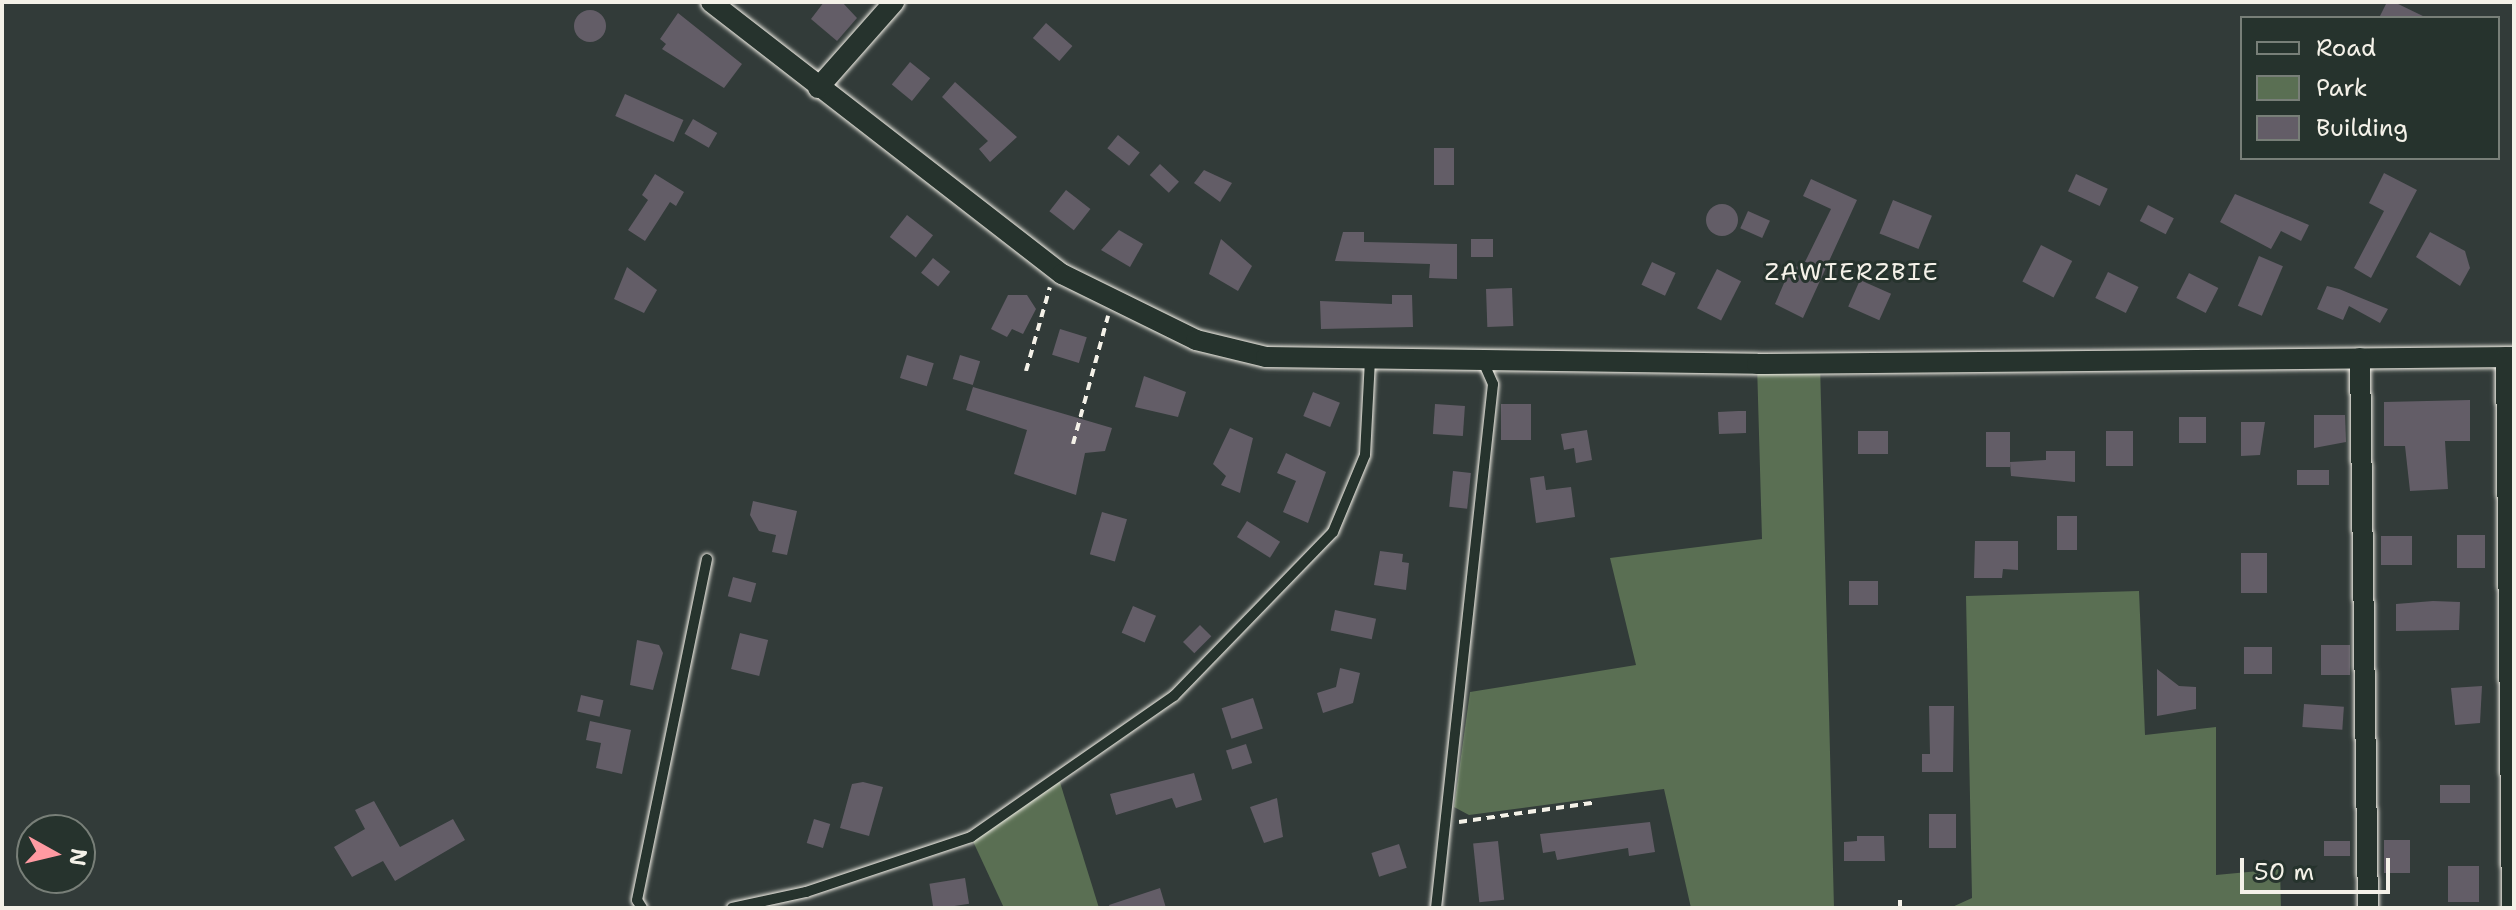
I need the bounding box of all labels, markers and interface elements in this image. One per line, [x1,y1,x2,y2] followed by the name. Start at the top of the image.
[2240,16,2500,160] legend
[2316,32,2376,64] text: Road
[2316,72,2368,104] text: Park
[2316,112,2408,144] text: Building
[1764,259,1940,287] district label: ZAWIERZBIE
[16,814,96,894] north arrow
[2244,842,2394,892] scale bar
[63,846,94,868] text: N
[2254,856,2314,888] text: 50 m

